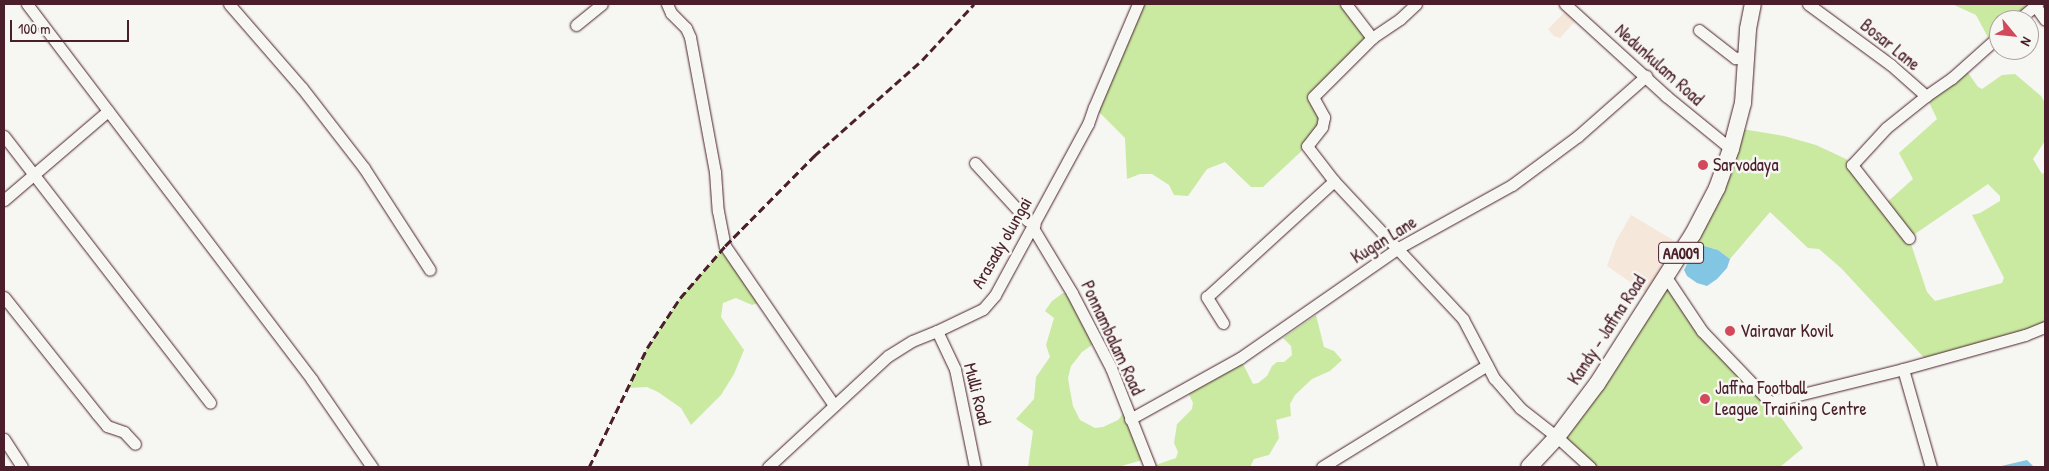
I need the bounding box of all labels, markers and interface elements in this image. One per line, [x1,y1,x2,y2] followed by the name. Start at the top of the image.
[12,10,131,42] scale bar
[1989,10,2039,60] north arrow
[1856,14,1924,76] street label: Bosar Lane
[18,18,51,39] text: 100 m
[1610,20,1708,110] street label: Nedunkulam Road
[2017,34,2037,50] text: N
[1713,154,1778,176] place label: Sarvodaya
[1697,159,1709,171] marker: Sarvodaya
[967,193,1037,293] street label: Arasady olungai
[1347,211,1421,269] street label: Kugan Lane
[1657,240,1705,266] road number: AA009
[1563,271,1651,389] street label: Kandy - Jaffna Road
[1076,277,1148,399] street label: Ponnambalam Road
[1740,320,1833,342] place label: Vairavar Kovil
[1724,325,1736,337] marker: Vairavar Kovil
[959,361,995,427] street label: Mulli Road
[1715,378,1867,420] place label: Jaffna Football League Training Centre
[1699,393,1711,405] marker: Jaffna Football League Training Centre

